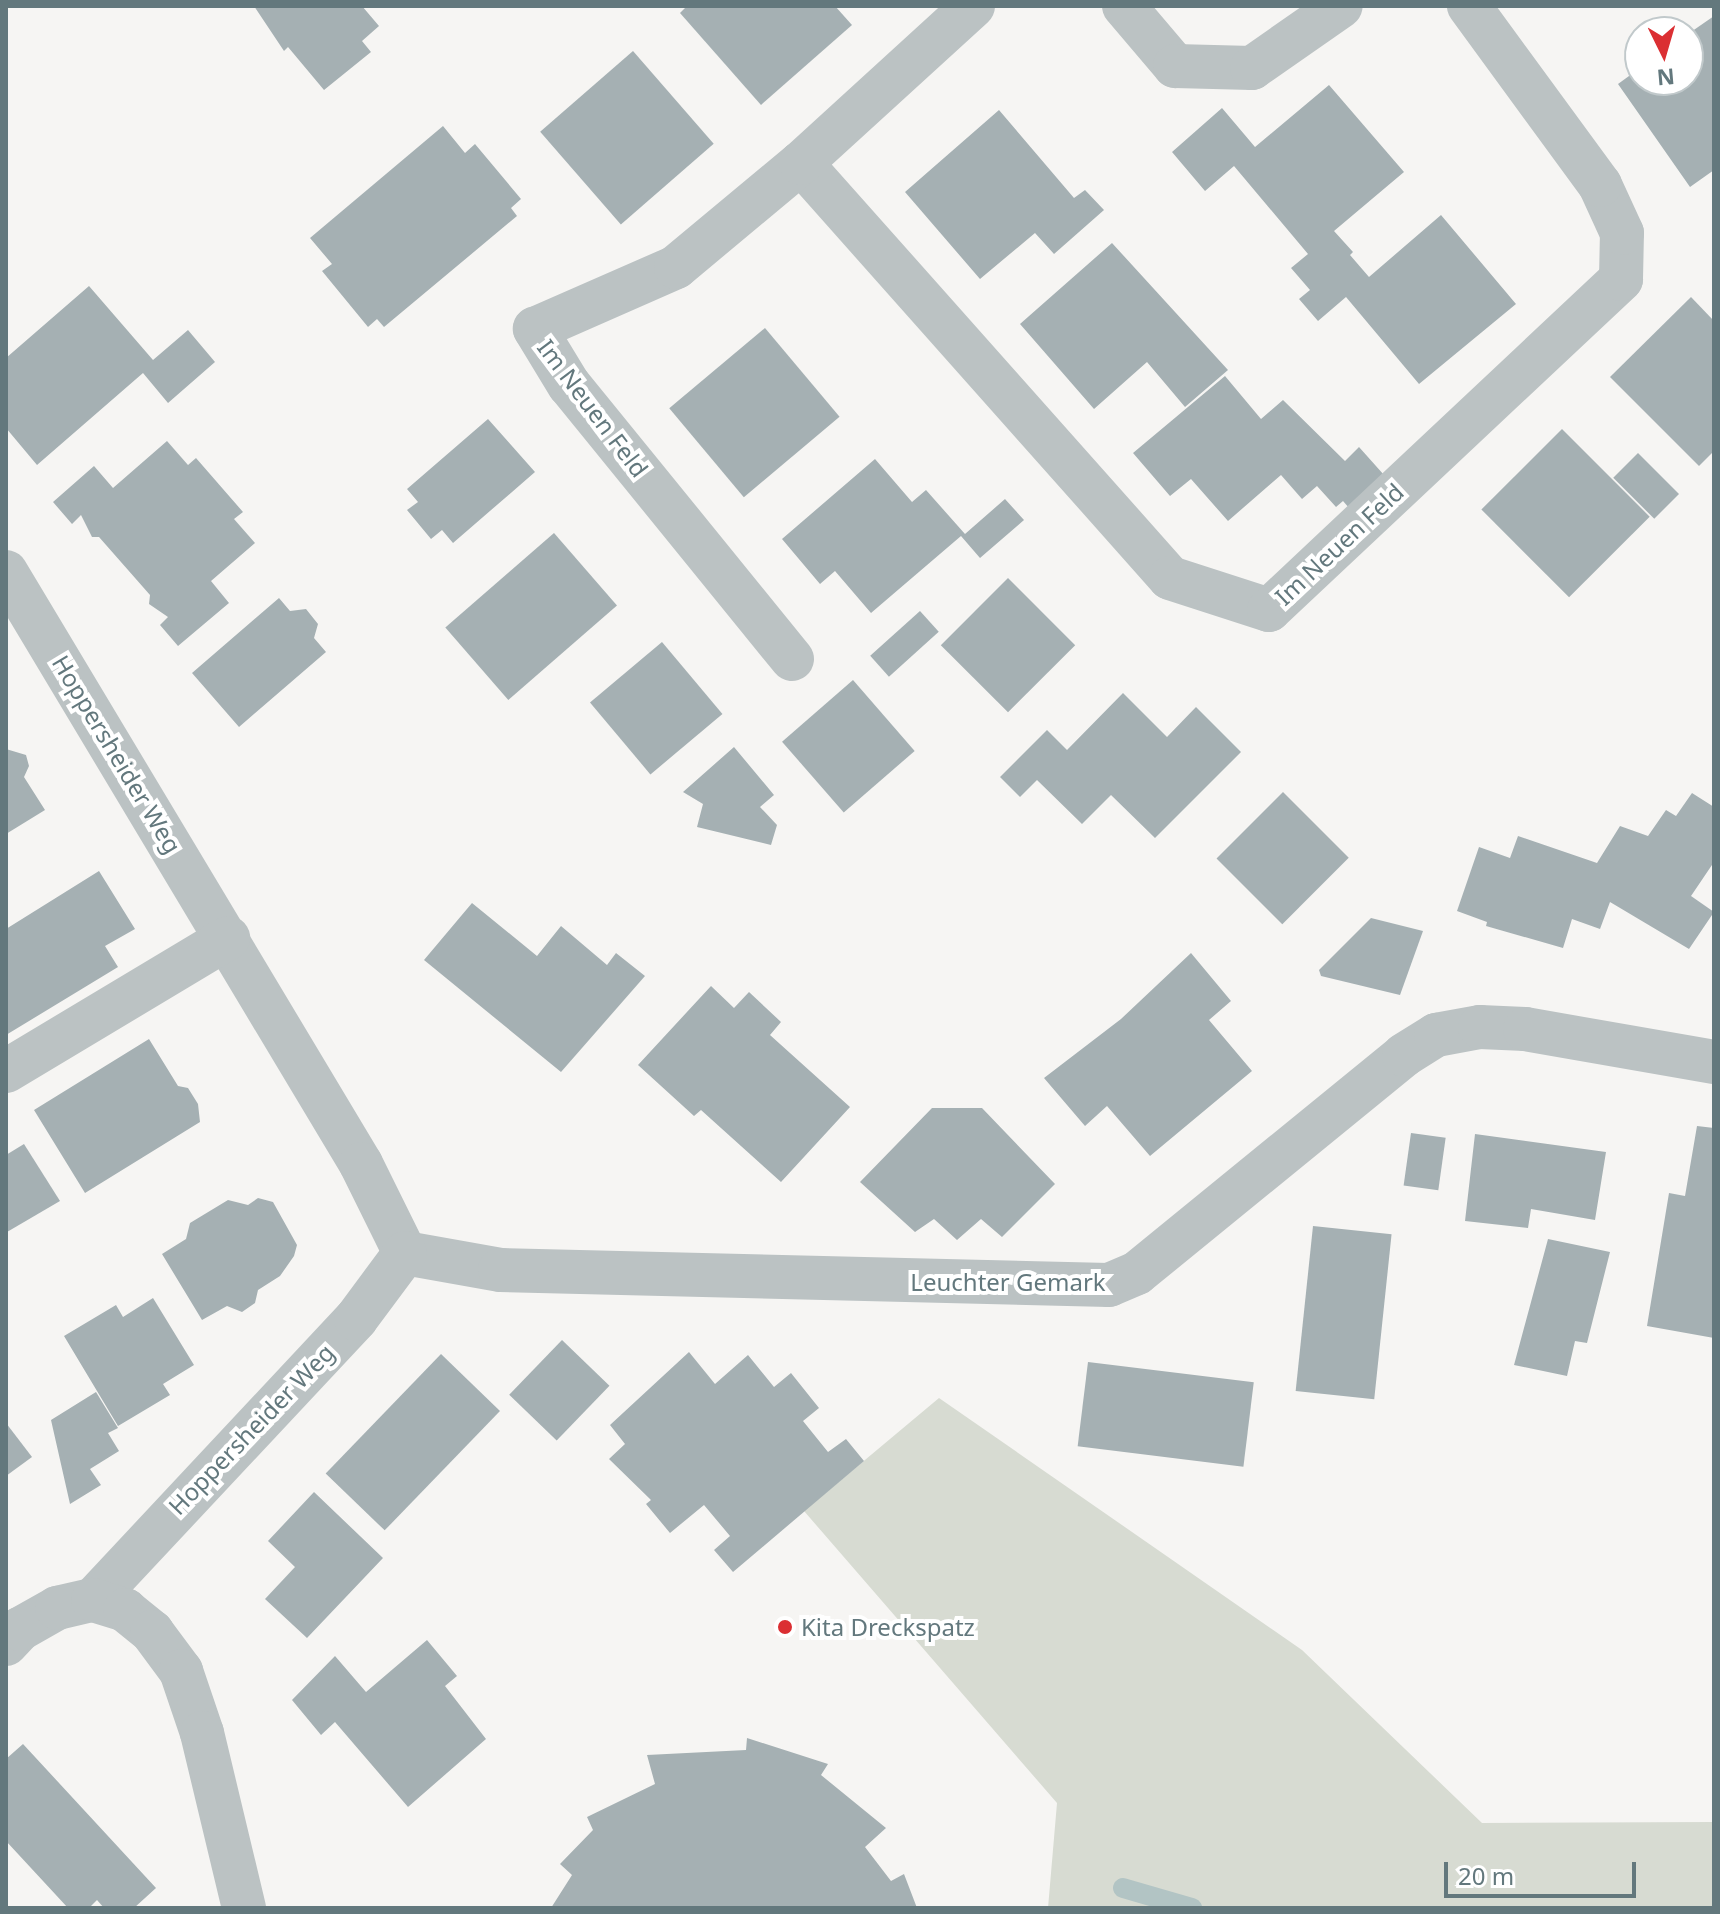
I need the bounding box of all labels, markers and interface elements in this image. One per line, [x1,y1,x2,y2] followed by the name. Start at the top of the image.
[1624,16,1704,96] north arrow
[1656,62,1676,94] text: N
[532,333,654,483] street label: Im Neuen Feld
[1269,477,1409,611] street label: Im Neuen Feld
[46,650,188,858] street label: Hoppersheider Weg
[910,1268,1106,1296] street label: Leuchter Gemark
[162,1338,340,1520] street label: Hoppersheider Weg
[801,1613,975,1641] place label: Kita Dreckspatz
[776,1618,794,1636] marker: Kita Dreckspatz
[1448,1846,1640,1896] scale bar
[1458,1859,1514,1892] text: 20 m

